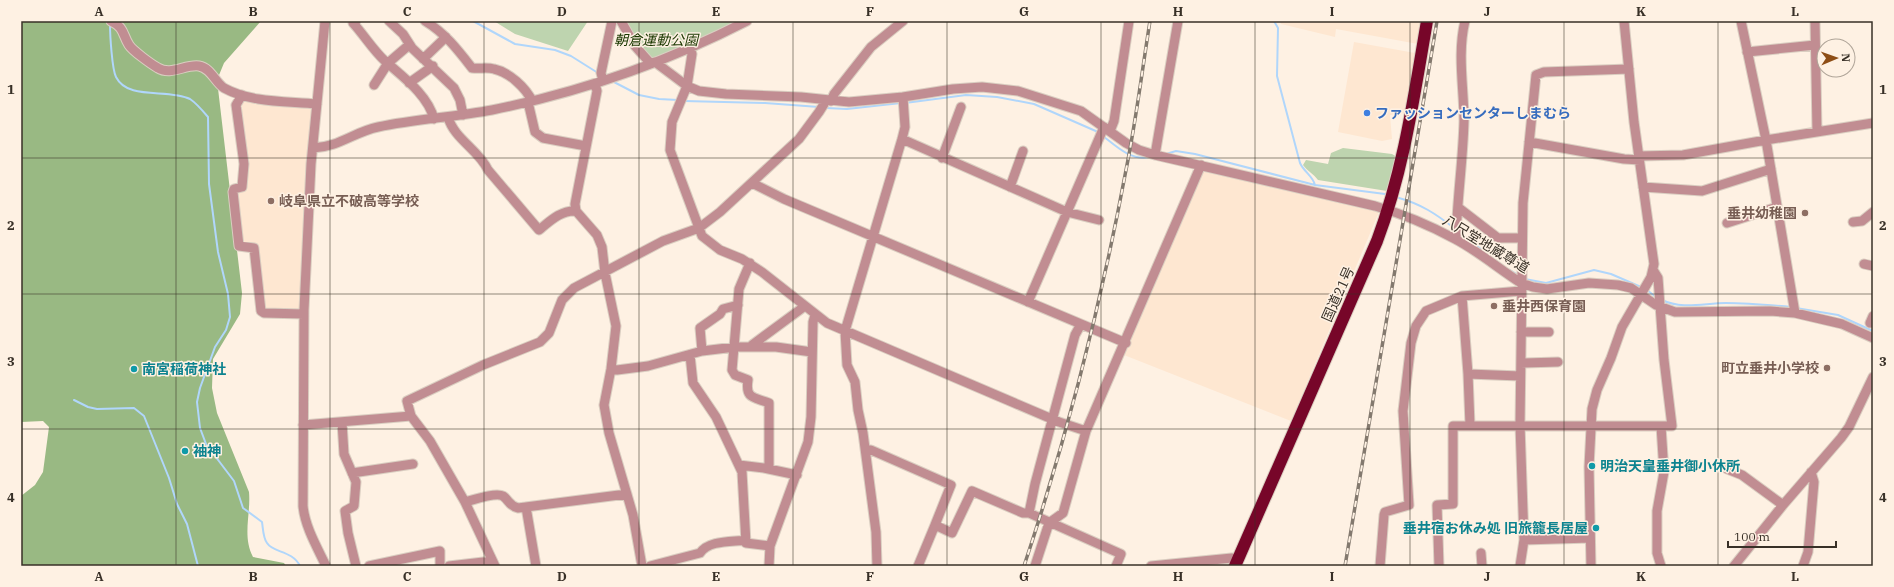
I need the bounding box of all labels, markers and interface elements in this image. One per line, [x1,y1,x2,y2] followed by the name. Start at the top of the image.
[94,3,104,20] text: A
[248,3,258,20] text: B
[403,3,412,20] text: C
[557,3,567,20] text: D
[712,3,720,20] text: E
[866,3,874,20] text: F
[1019,3,1029,20] text: G
[1173,3,1184,20] text: H
[1330,3,1335,20] text: I
[1484,3,1491,20] text: J
[1636,3,1646,20] text: K
[1791,3,1799,20] text: L
[614,31,700,49] park label: 朝倉運動公園
[1816,38,1856,78] north arrow
[1839,53,1853,63] text: N
[7,81,15,98] text: 1
[1879,81,1887,98] text: 1
[1375,104,1571,122] place label: ファッションセンターしまむら
[1362,108,1372,118] marker: ファッションセンターしまむら
[279,192,419,210] place label: 岐阜県立不破高等学校
[266,196,276,206] marker: 岐阜県立不破高等学校
[1727,204,1797,222] place label: 垂井幼稚園
[1800,208,1810,218] marker: 垂井幼稚園
[1439,211,1533,277] street label: 八尺堂地蔵尊道
[7,217,15,234] text: 2
[1879,217,1887,234] text: 2
[1318,263,1358,325] street label: 国道21号
[1502,297,1586,315] place label: 垂井西保育園
[1489,301,1499,311] marker: 垂井西保育園
[7,353,15,370] text: 3
[1879,353,1887,370] text: 3
[1721,359,1819,377] place label: 町立垂井小学校
[142,360,226,378] place label: 南宮稲荷神社
[1822,363,1832,373] marker: 町立垂井小学校
[129,364,139,374] marker: 南宮稲荷神社
[193,442,221,460] place label: 袖神
[180,446,190,456] marker: 袖神
[1600,457,1740,475] place label: 明治天皇垂井御小休所
[1587,461,1597,471] marker: 明治天皇垂井御小休所
[7,489,15,506] text: 4
[1879,489,1887,506] text: 4
[1403,519,1588,537] place label: 垂井宿お休み処 旧旅籠長居屋
[1591,523,1601,533] marker: 垂井宿お休み処 旧旅籠長居屋
[1728,523,1836,549] scale bar
[1734,529,1770,544] text: 100 m
[94,568,104,585] text: A
[248,568,258,585] text: B
[403,568,412,585] text: C
[557,568,567,585] text: D
[712,568,720,585] text: E
[866,568,874,585] text: F
[1019,568,1029,585] text: G
[1173,568,1184,585] text: H
[1330,568,1335,585] text: I
[1484,568,1491,585] text: J
[1636,568,1646,585] text: K
[1791,568,1799,585] text: L

